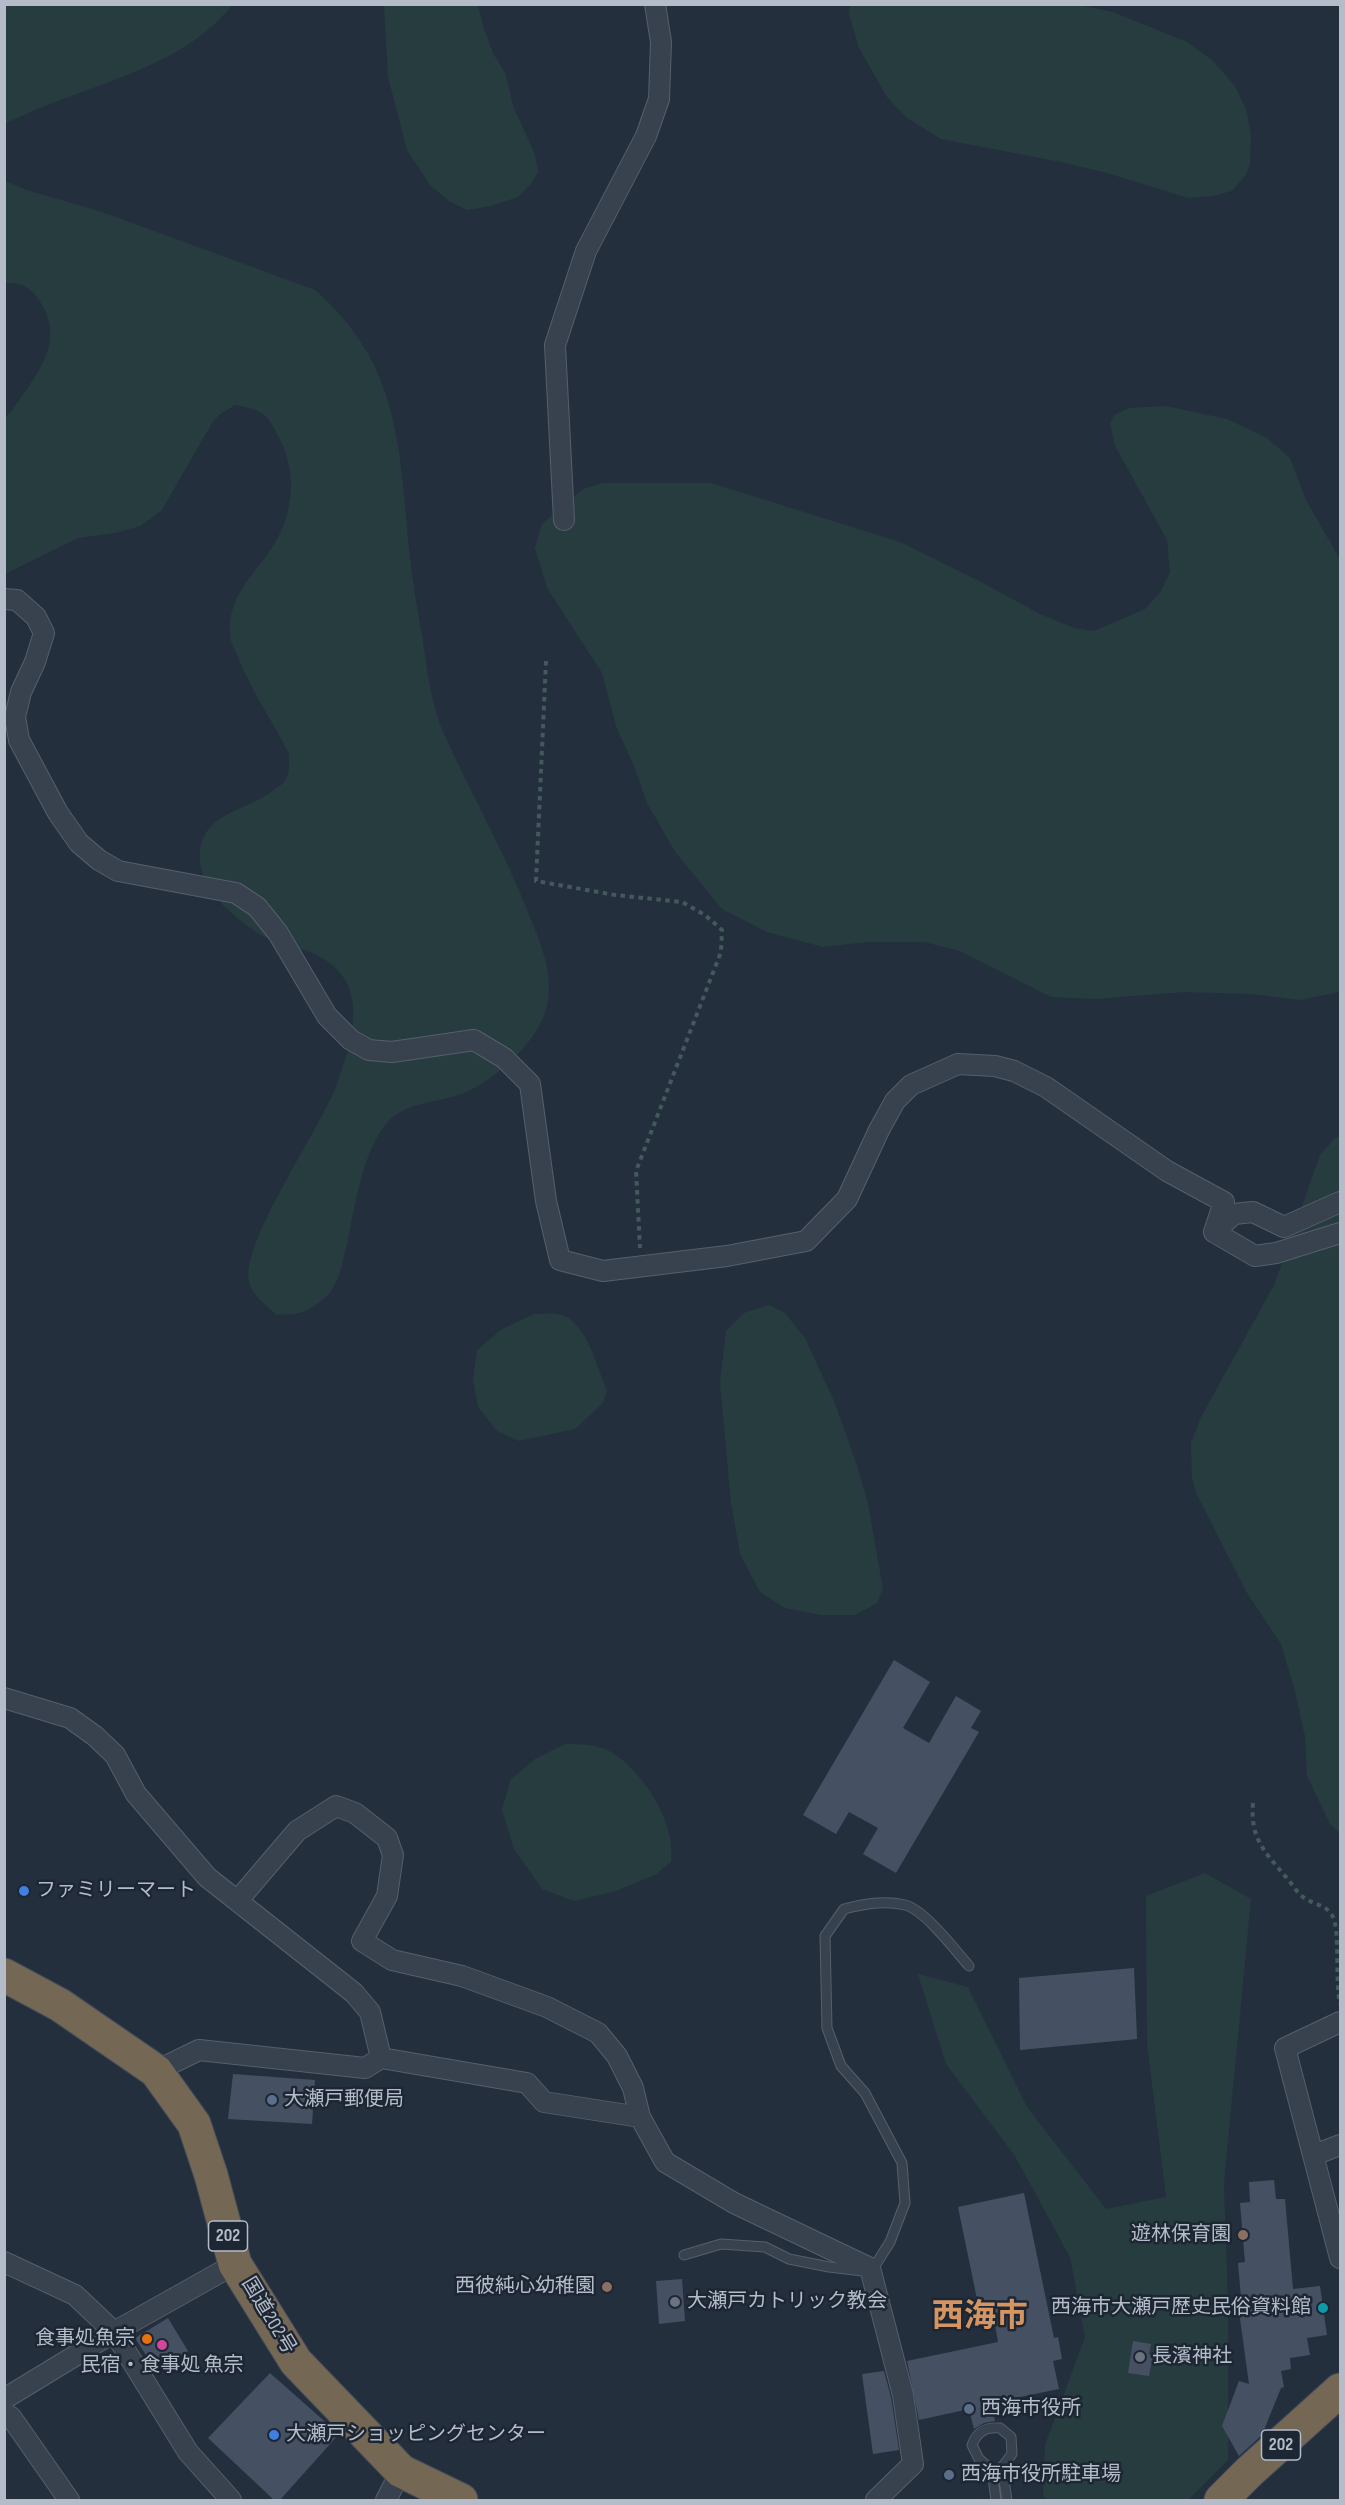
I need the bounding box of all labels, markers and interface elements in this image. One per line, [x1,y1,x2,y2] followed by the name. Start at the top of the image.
[36,1879,196,1903] place label: ファミリーマート
[17,1884,31,1898] marker: ファミリーマート
[284,2088,404,2112] place label: 大瀬戸郵便局
[265,2093,279,2107] marker: 大瀬戸郵便局
[208,2221,248,2251] road number: 202
[1131,2223,1231,2247] place label: 遊林保育園
[1236,2228,1250,2242] marker: 遊林保育園
[236,2273,300,2359] street label: 国道202号
[455,2275,595,2299] place label: 西彼純心幼稚園
[600,2280,614,2294] marker: 西彼純心幼稚園
[687,2290,887,2314] place label: 大瀬戸カトリック教会
[668,2295,682,2309] marker: 大瀬戸カトリック教会
[1051,2296,1311,2320] place label: 西海市大瀬戸歴史民俗資料館
[932,2299,1028,2337] district label: 西海市
[1316,2301,1330,2315] marker: 西海市大瀬戸歴史民俗資料館
[35,2327,135,2351] place label: 食事処魚宗
[140,2332,154,2346] marker: 食事処魚宗
[155,2338,169,2352] marker: 民宿・食事処 魚宗
[1152,2345,1232,2369] place label: 長濱神社
[1133,2350,1147,2364] marker: 長濱神社
[80,2354,244,2378] place label: 民宿・食事処 魚宗
[981,2397,1081,2421] place label: 西海市役所
[962,2402,976,2416] marker: 西海市役所
[286,2423,546,2447] place label: 大瀬戸ショッピングセンター
[267,2428,281,2442] marker: 大瀬戸ショッピングセンター
[1262,2430,1300,2460] road number: 202
[961,2463,1121,2487] place label: 西海市役所駐車場
[942,2468,956,2482] marker: 西海市役所駐車場

